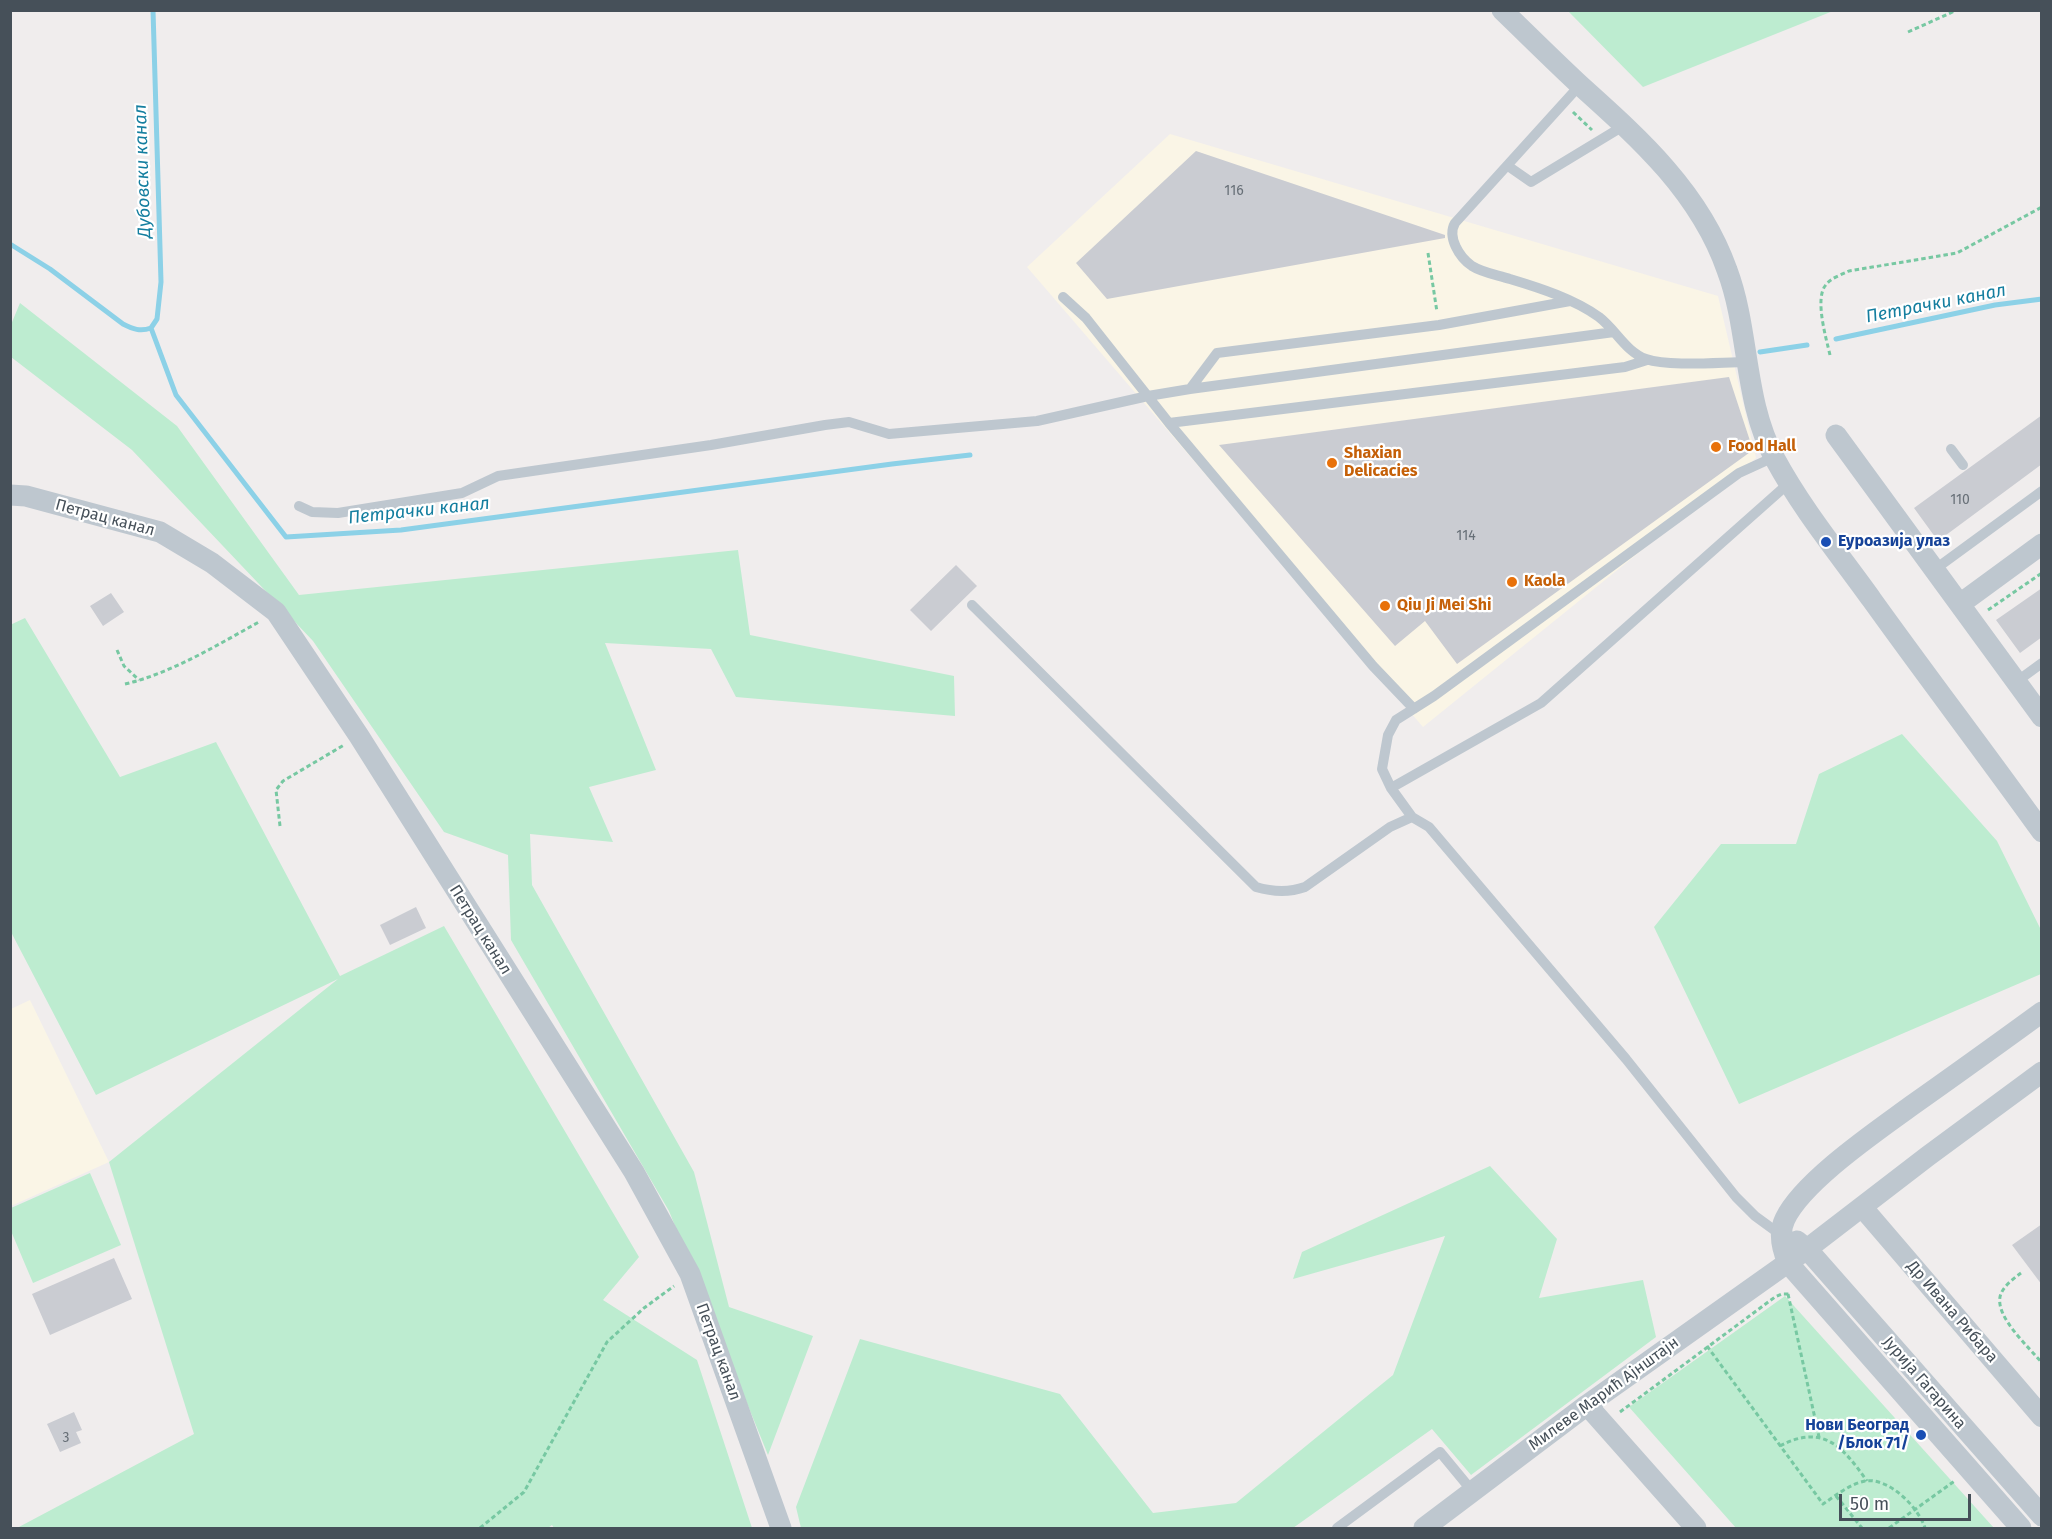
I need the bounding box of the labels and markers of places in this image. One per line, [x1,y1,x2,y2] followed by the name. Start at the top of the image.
[1728,437,1796,457] place label: Food Hall
[1709,440,1723,454] marker: Food Hall
[1344,444,1418,482] place label: Shaxian Delicacies
[1325,456,1339,470] marker: Shaxian Delicacies
[1838,532,1950,552] place label: Еуроазија улаз
[1819,535,1833,549] marker: Еуроазија улаз
[1524,572,1566,592] place label: Kaola
[1505,575,1519,589] marker: Kaola
[1397,596,1491,616] place label: Qiu Ji Mei Shi
[1378,599,1392,613] marker: Qiu Ji Mei Shi
[1805,1416,1909,1454] place label: Нови Београд /Блок 71/
[1914,1428,1928,1442] marker: Нови Београд /Блок 71/

